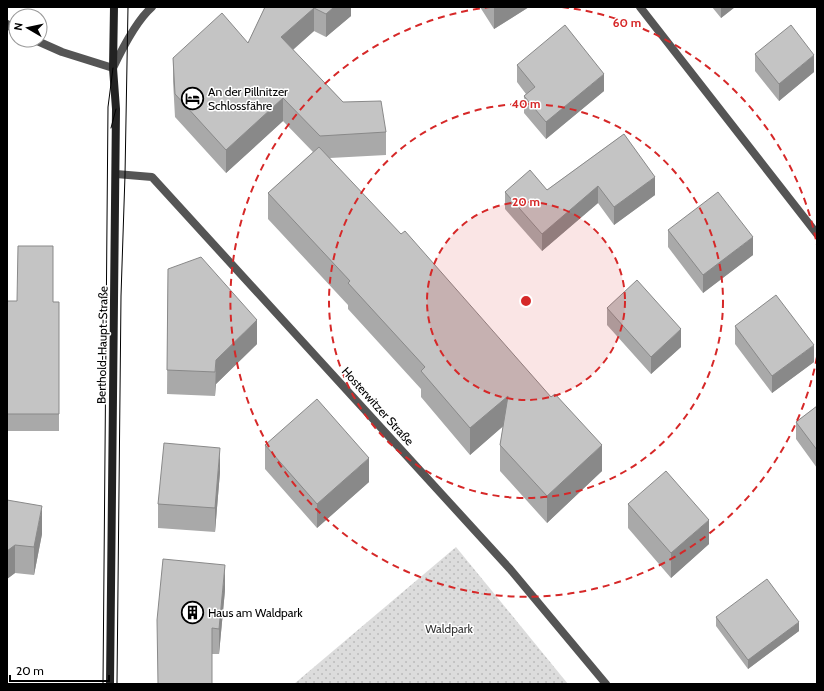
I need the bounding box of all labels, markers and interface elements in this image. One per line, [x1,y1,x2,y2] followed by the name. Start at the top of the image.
[8,8,48,48] north arrow
[613,15,641,30] text: 60 m
[11,21,26,31] text: N
[208,84,288,113] place label: An der Pillnitzer Schlossfähre
[180,85,206,111] hotel icon: An der Pillnitzer Schlossfähre
[511,96,541,111] text: 40 m
[512,194,540,209] text: 20 m
[93,286,111,404] street label: Berthold-Haupt-Straße
[519,294,533,308] centre of rings
[339,364,417,448] street label: Hosterwitzer Straße
[179,599,205,625] building icon: Haus am Waldpark
[208,605,303,620] place label: Haus am Waldpark
[425,621,473,636] park label: Waldpark
[10,657,109,683] scale bar
[16,663,44,678] text: 20 m

